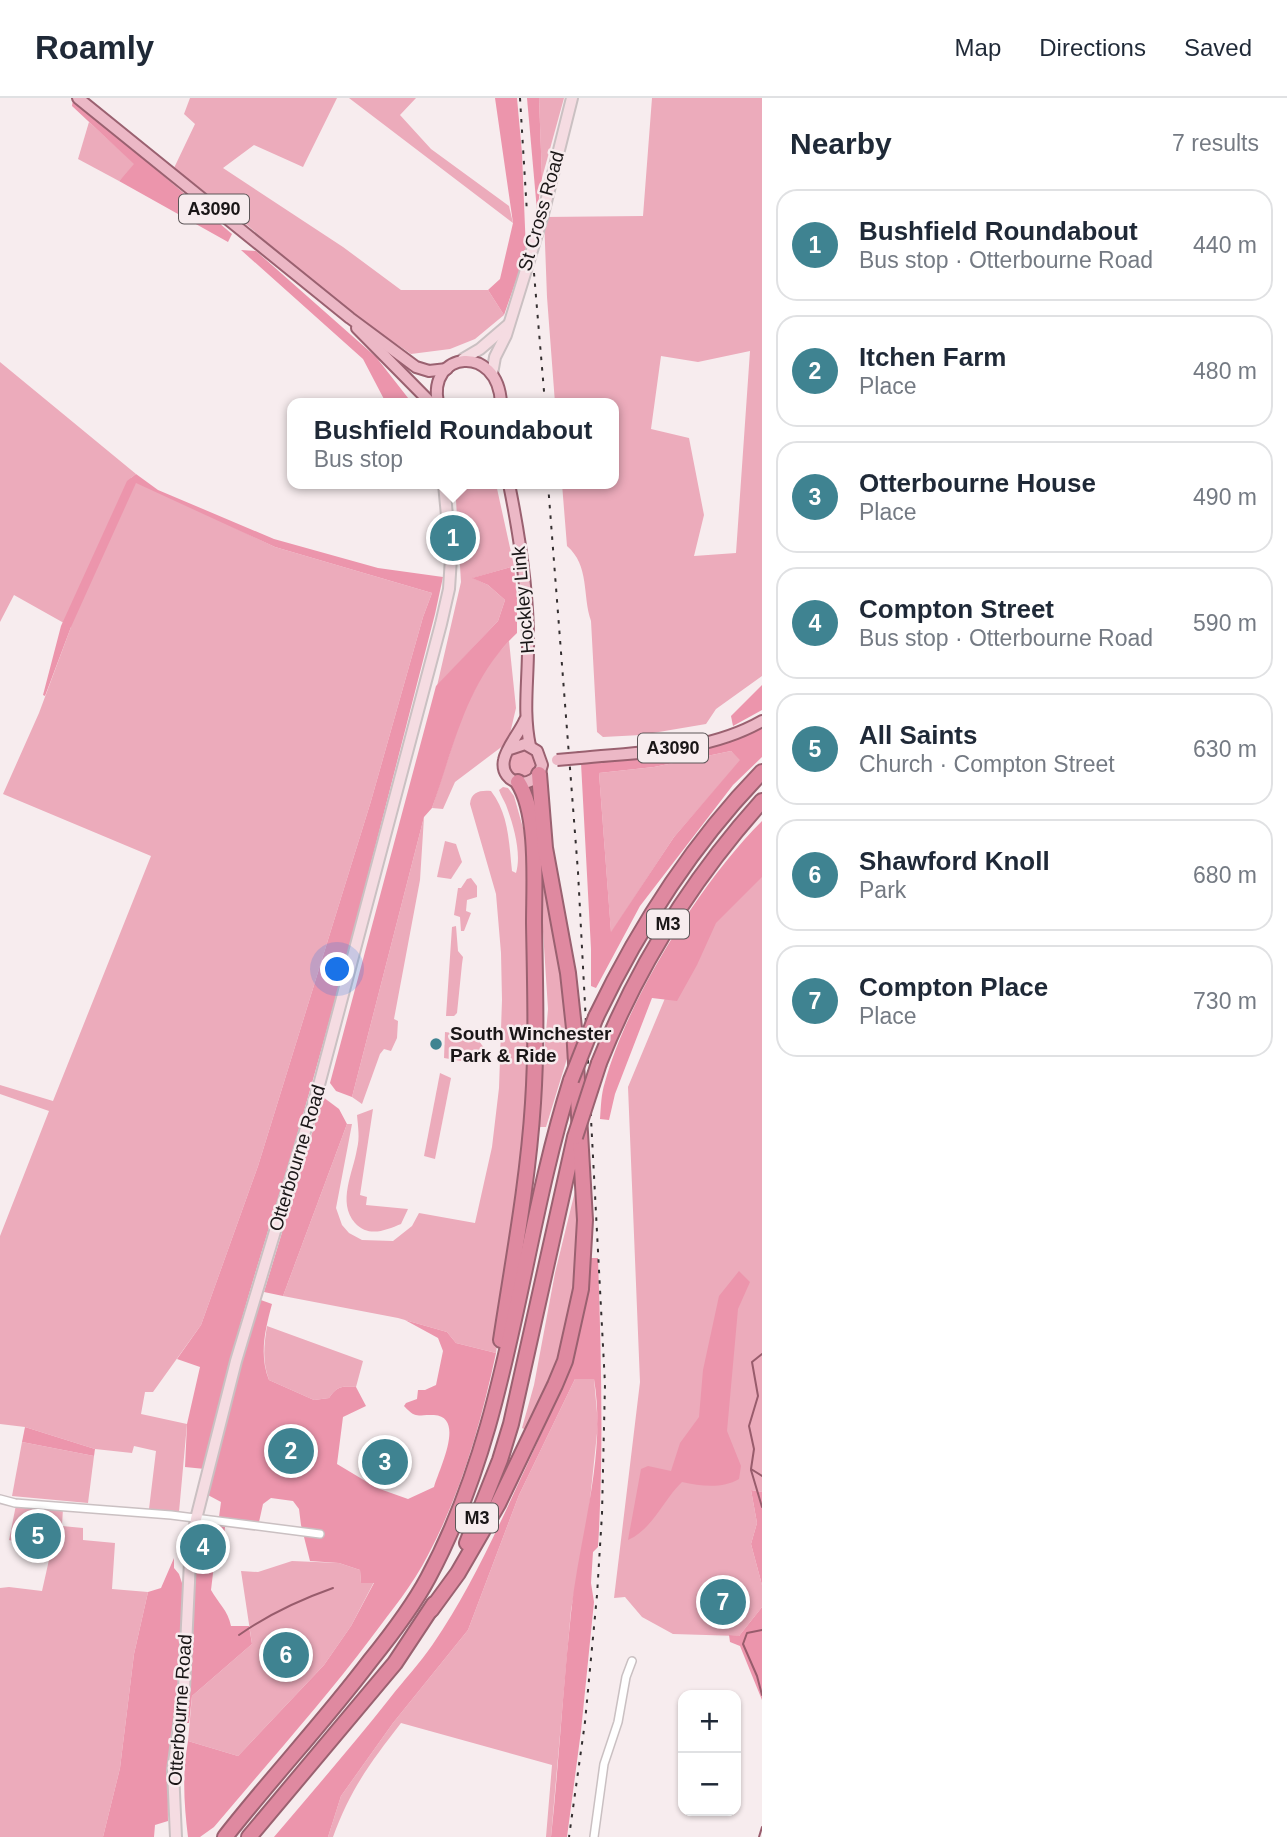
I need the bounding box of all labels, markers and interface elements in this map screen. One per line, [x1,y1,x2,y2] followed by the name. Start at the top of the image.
[35,29,154,66] text: Roamly
[955,34,1001,61] text: Map
[1039,34,1146,61] text: Directions
[1184,34,1252,61] text: Saved
[790,127,892,160] text: Nearby
[1172,130,1259,156] text: 7 results
[514,149,568,273] street label: St Cross Road
[179,194,249,224] road number: A3090
[859,216,1138,246] text: Bushfield Roundabout
[809,232,821,258] text: 1
[1193,232,1257,258] text: 440 m
[859,247,1153,273] text: Bus stop · Otterbourne Road
[859,342,1006,372] text: Itchen Farm
[809,358,821,384] text: 2
[1193,358,1257,384] text: 480 m
[859,373,917,399] text: Place
[287,398,619,489] popup
[314,415,592,445] text: Bushfield Roundabout
[314,446,403,472] text: Bus stop
[859,468,1096,498] text: Otterbourne House
[809,484,821,510] text: 3
[1193,484,1257,510] text: 490 m
[859,499,917,525] text: Place
[430,512,476,564] pin: 1
[508,545,538,655] street label: Hockley Link
[859,594,1054,624] text: Compton Street
[809,610,821,636] text: 4
[1193,610,1257,636] text: 590 m
[859,625,1153,651] text: Bus stop · Otterbourne Road
[859,720,977,750] text: All Saints
[638,734,708,762] road number: A3090
[809,736,821,762] text: 5
[1193,736,1257,762] text: 630 m
[859,751,1115,777] text: Church · Compton Street
[859,846,1050,876] text: Shawford Knoll
[809,862,821,888] text: 6
[1193,862,1257,888] text: 680 m
[859,877,906,903] text: Park
[647,910,689,938] road number: M3
[320,952,354,986] your location
[859,972,1048,1002] text: Compton Place
[809,988,821,1014] text: 7
[1193,988,1257,1014] text: 730 m
[859,1003,917,1029] text: Place
[450,1023,612,1066] place label: South Winchester Park & Ride
[428,1036,444,1052] marker: South Winchester Park & Ride
[265,1082,329,1234] street label: Otterbourne Road
[268,1425,314,1477] pin: 2
[362,1436,408,1488] pin: 3
[456,1504,498,1532] road number: M3
[15,1510,61,1562] pin: 5
[180,1521,226,1573] pin: 4
[700,1576,746,1628] pin: 7
[263,1629,309,1681] pin: 6
[164,1633,196,1787] street label: Otterbourne Road
[678,1690,741,1816] map controls
[678,1690,741,1753] button: +
[678,1753,741,1816] button: −

